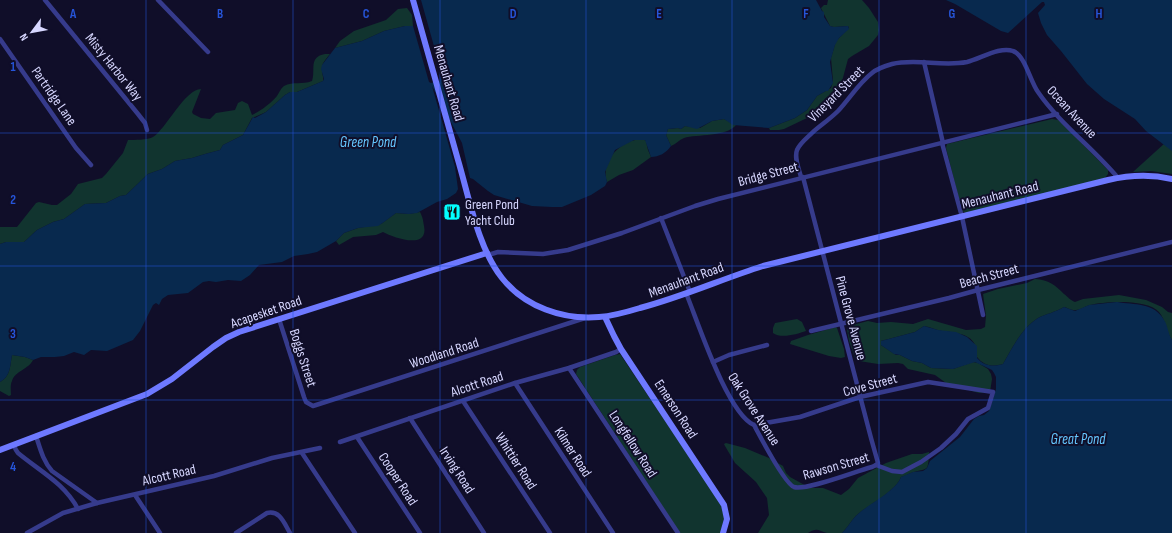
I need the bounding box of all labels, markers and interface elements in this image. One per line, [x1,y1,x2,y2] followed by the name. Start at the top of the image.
[69,6,77,22] text: A
[217,6,223,22] text: B
[363,6,370,22] text: C
[510,6,517,22] text: D
[656,6,662,22] text: E
[803,6,809,22] text: F
[949,6,956,22] text: G
[1096,6,1103,22] text: H
[12,12,52,52] north arrow
[82,30,147,105] street label: Misty Harbor Way
[17,31,31,43] text: N
[430,43,468,123] street label: Menauhant Road
[10,59,16,75] text: 1
[804,62,868,126] street label: Vineyard Street
[28,63,80,129] street label: Partridge Lane
[1043,82,1101,142] street label: Ocean Avenue
[340,133,397,152] water label: Green Pond
[736,158,800,190] street label: Bridge Street
[960,177,1040,213] street label: Menauhant Road
[10,192,16,208] text: 2
[465,196,519,229] place label: Green Pond Yacht Club
[442,202,462,222] restaurant icon: Green Pond Yacht Club
[646,259,726,301] street label: Menauhant Road
[958,260,1020,292] street label: Beach Street
[832,274,870,362] street label: Pine Grove Avenue
[227,292,304,332] street label: Acapesket Road
[10,326,16,342] text: 3
[286,327,320,389] street label: Boggs Street
[407,334,481,372] street label: Woodland Road
[448,367,506,401] street label: Alcott Road
[724,369,784,449] street label: Oak Grove Avenue
[841,370,899,400] street label: Cove Street
[651,376,701,442] street label: Emerson Road
[605,407,661,481] street label: Longfellow Road
[551,424,595,480] street label: Kilmer Road
[491,430,541,493] street label: Whittier Road
[1051,430,1106,449] water label: Great Pond
[436,444,478,497] street label: Irving Road
[801,448,871,484] street label: Rawson Street
[375,450,421,509] street label: Cooper Road
[10,459,16,475] text: 4
[140,461,197,490] street label: Alcott Road

